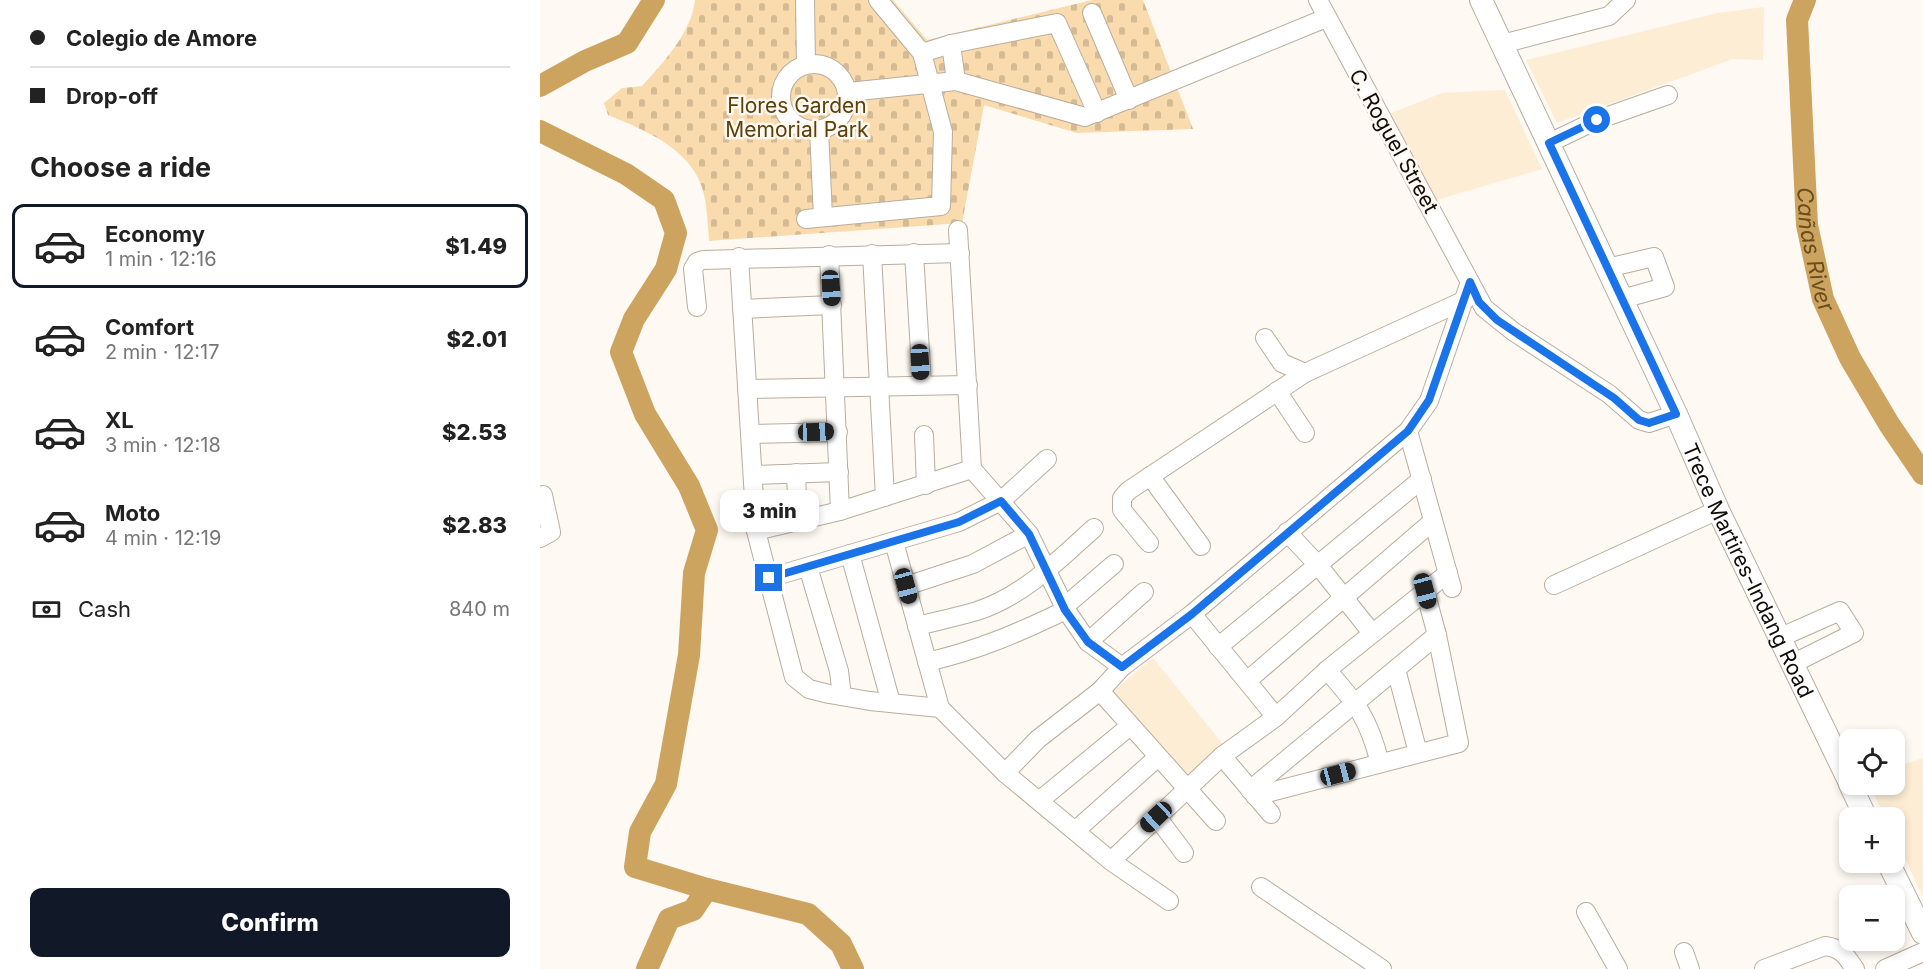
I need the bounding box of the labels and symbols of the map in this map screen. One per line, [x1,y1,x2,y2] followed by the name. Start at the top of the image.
[1344,65,1444,218] street label: C. Roguel Street
[725,93,869,142] park label: Flores Garden Memorial Park
[1583,106,1610,133] route start
[1792,186,1840,317] water label: Cañas River
[821,269,841,307] car
[910,344,930,380] car
[798,422,834,442] car
[1678,439,1819,702] street label: Trece Martires-Indang Road
[720,491,818,533] callout: 3 min
[755,564,782,591] route end
[893,566,919,606] car
[1412,571,1438,611] car
[1318,761,1358,787] car
[1137,798,1175,836] car

